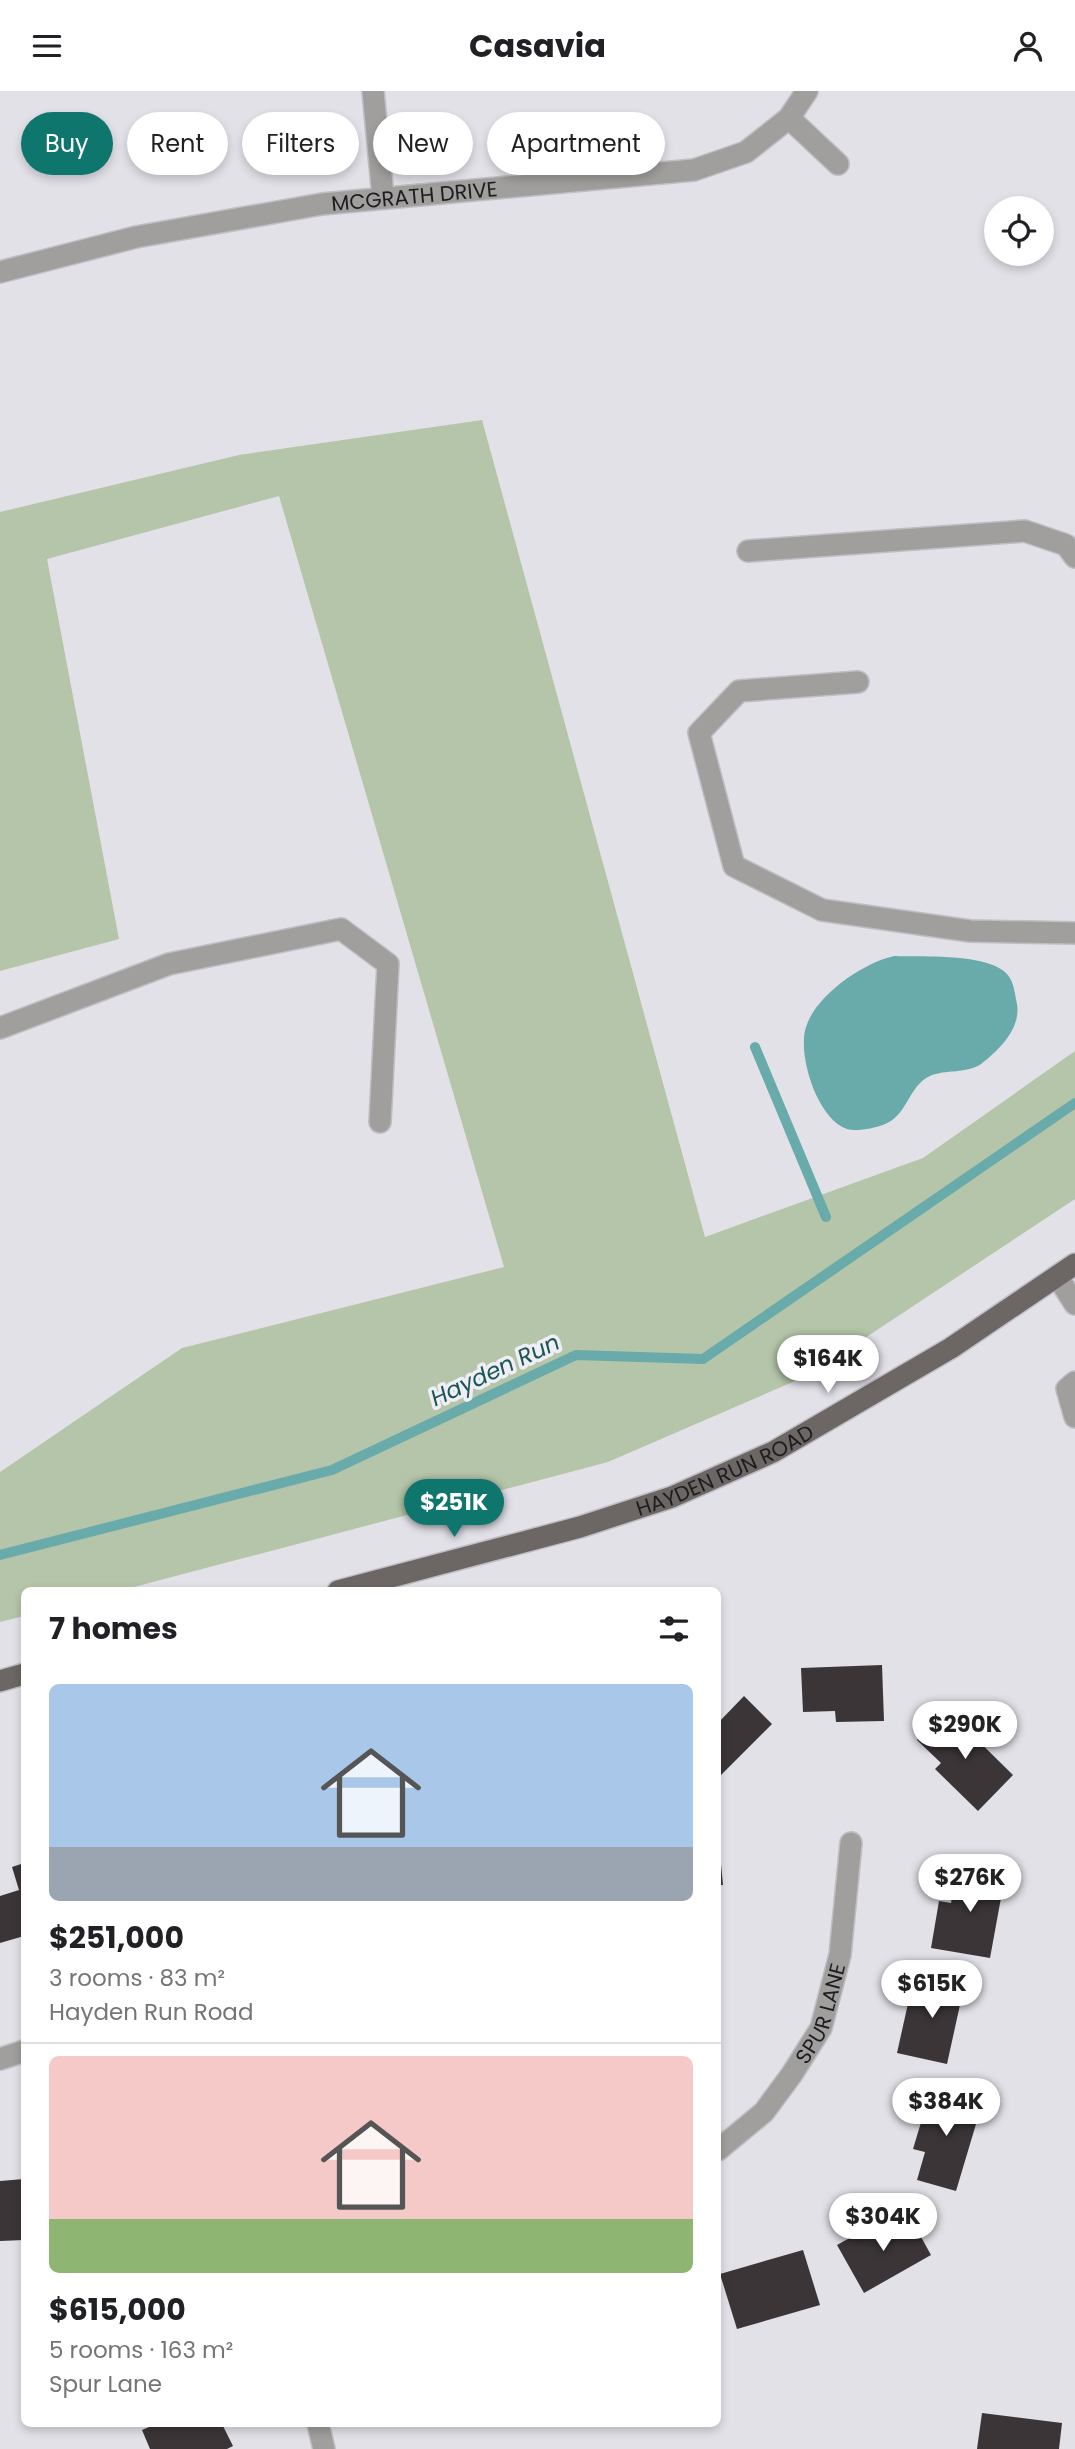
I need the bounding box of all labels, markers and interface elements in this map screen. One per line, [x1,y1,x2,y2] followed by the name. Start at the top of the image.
[469,23,606,68] text: Casavia
[28,27,66,65] icon: menu
[1009,27,1047,65] icon: person
[21,112,113,175] chip: Buy
[127,112,228,175] chip: Rent
[242,112,359,175] chip: Filters
[373,112,473,175] chip: New
[487,112,665,175] chip: Apartment
[330,174,499,218] street label: MCGRATH DRIVE
[984,196,1054,266] map controls
[984,196,1054,266] button: locate
[425,1326,565,1414] water label: Hayden Run
[779,1335,877,1395] pin: $164K
[793,1342,863,1374] text: $164K
[632,1417,819,1522] street label: HAYDEN RUN ROAD
[405,1479,503,1539] pin: $251K
[420,1486,488,1518] text: $251K
[49,1607,178,1650] text: 7 homes
[655,1610,693,1648] icon: filters
[916,1701,1014,1761] pin: $290K
[928,1708,1002,1740] text: $290K
[308,1730,434,1856] icon: home
[921,1855,1019,1914] pin: $276K
[934,1861,1006,1893] text: $276K
[49,1916,184,1959] text: $251,000
[788,1960,852,2069] street label: SPUR LANE
[883,1961,981,2020] pin: $615K
[49,1962,225,1994] text: 3 rooms · 83 m²
[897,1967,967,1999] text: $615K
[49,1996,253,2028] text: Hayden Run Road
[897,2079,995,2138] pin: $384K
[908,2085,984,2117] text: $384K
[308,2102,434,2228] icon: home
[834,2193,932,2253] pin: $304K
[845,2200,921,2232] text: $304K
[49,2288,186,2331] text: $615,000
[49,2334,233,2366] text: 5 rooms · 163 m²
[49,2368,162,2400] text: Spur Lane

